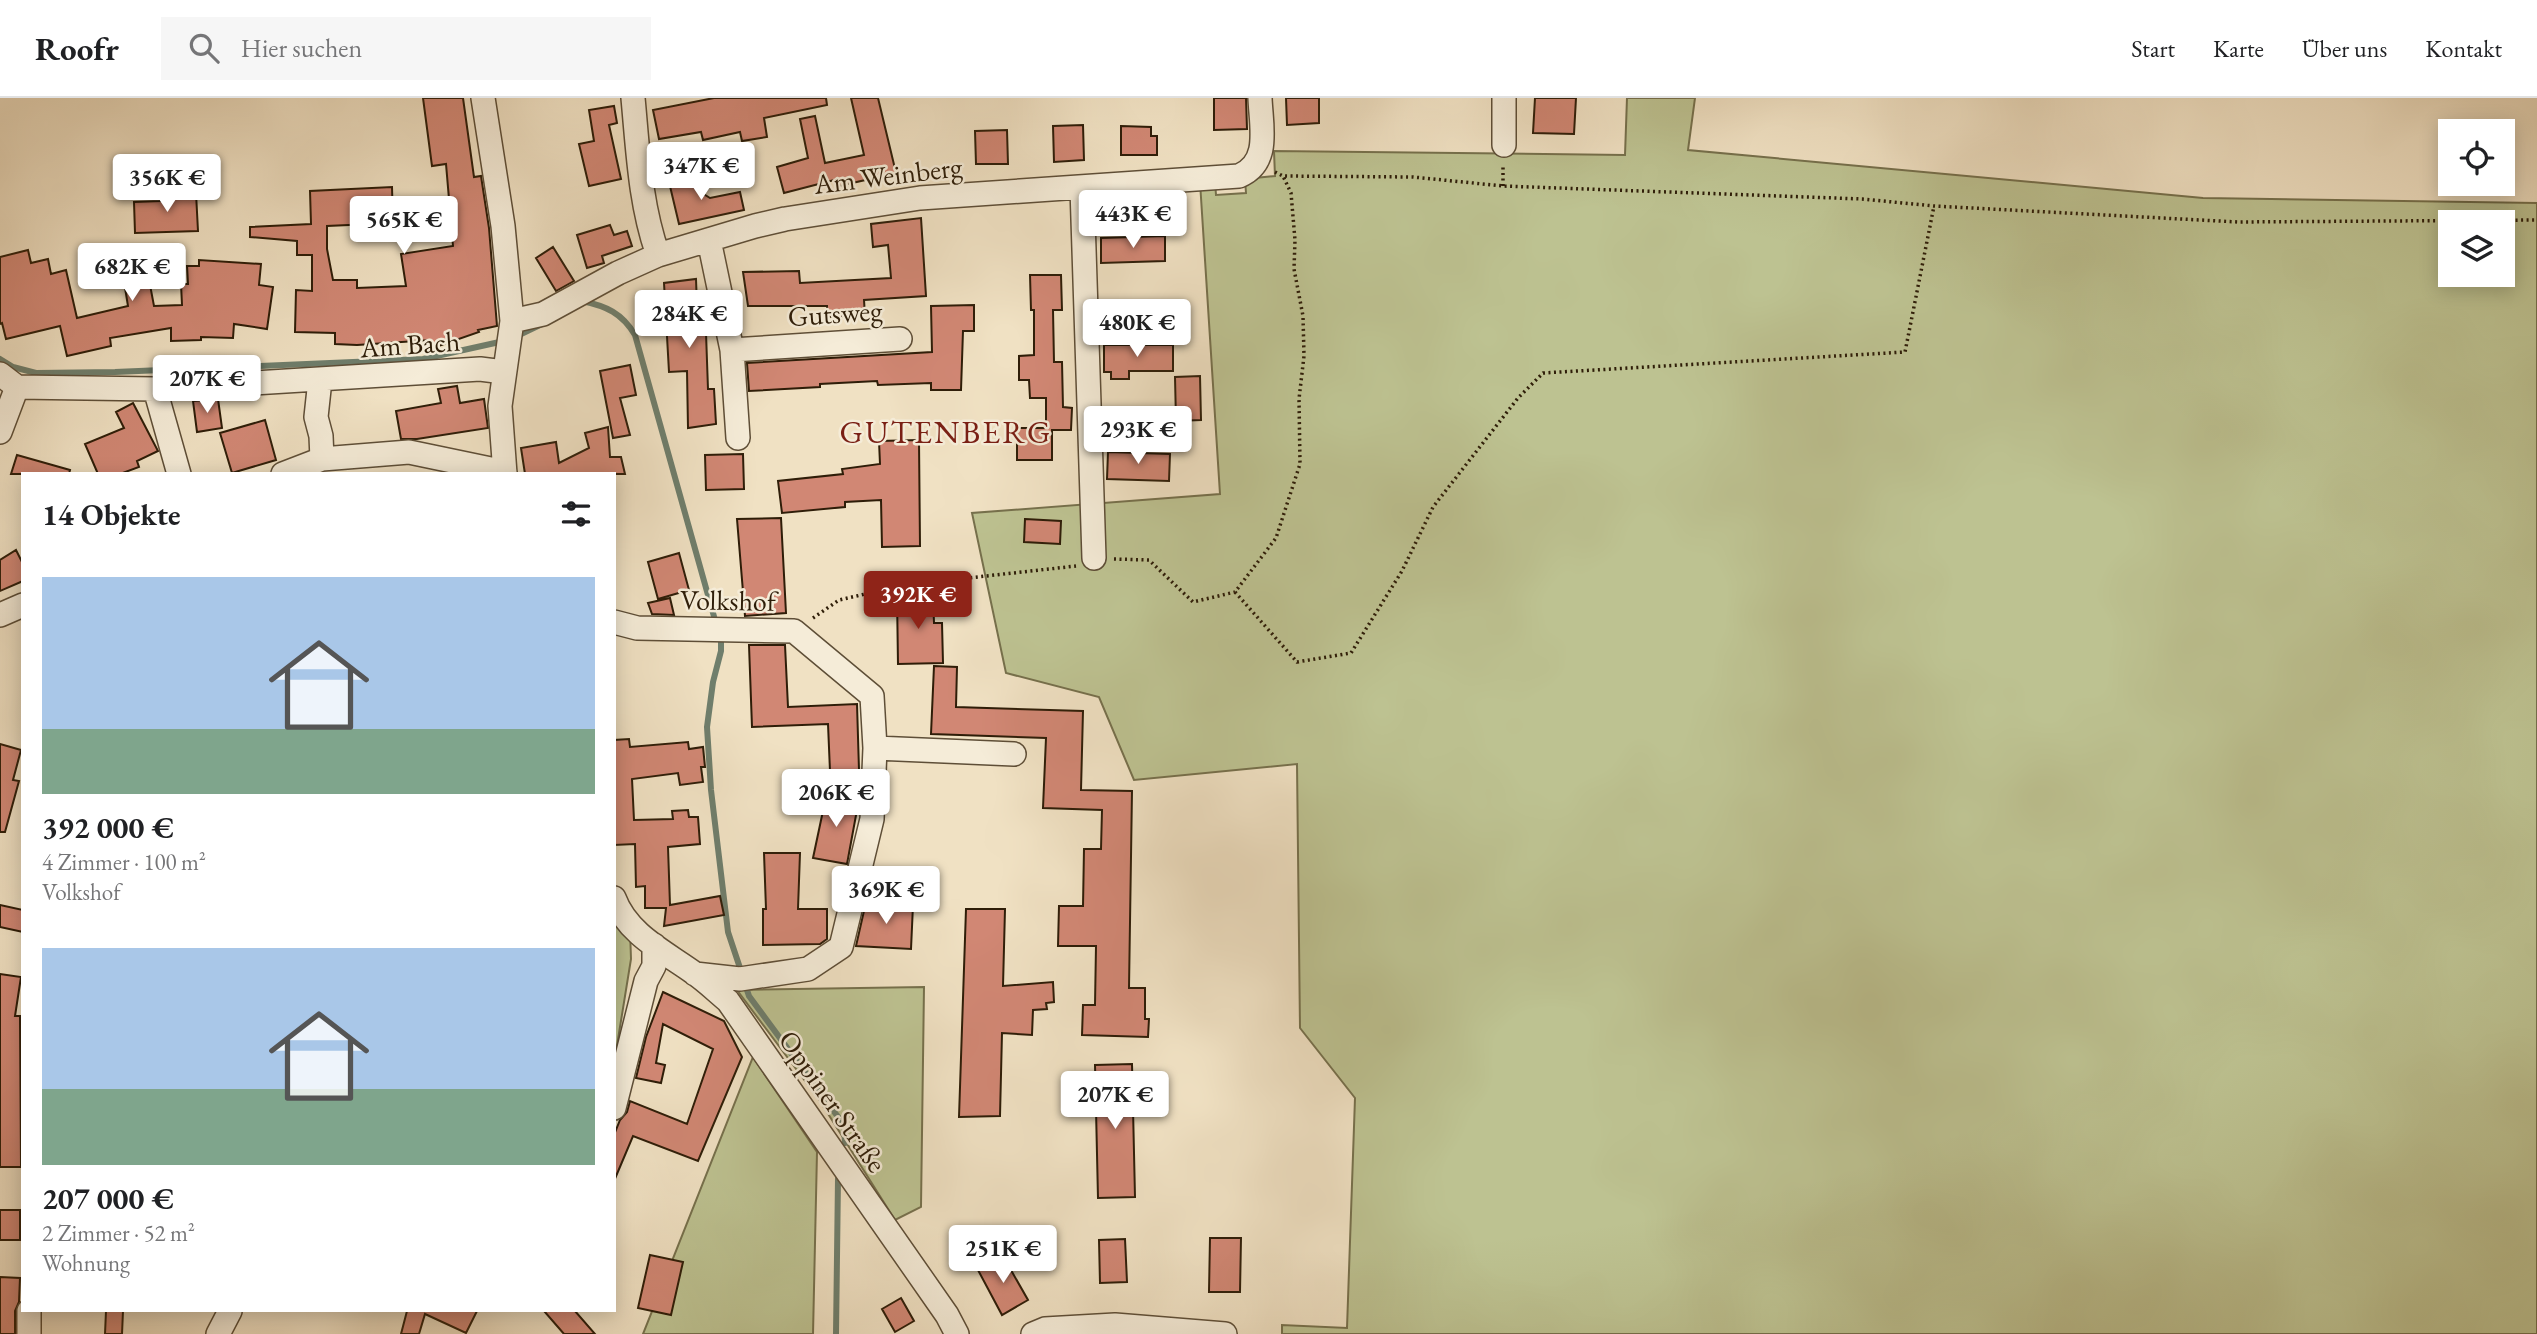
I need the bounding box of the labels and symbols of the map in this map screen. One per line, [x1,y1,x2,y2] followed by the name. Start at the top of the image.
[644,142,758,202] pin: 347K €
[811,148,965,202] street label: Am Weinberg
[110,155,224,214] pin: 356K €
[1076,190,1190,250] pin: 443K €
[347,197,461,256] pin: 565K €
[75,244,189,303] pin: 682K €
[632,290,746,350] pin: 284K €
[787,292,884,334] street label: Gutsweg
[1080,300,1194,359] pin: 480K €
[358,323,461,366] street label: Am Bach
[150,356,264,415] pin: 207K €
[1081,406,1195,466] pin: 293K €
[840,411,1052,453] district label: GUTENBERG
[861,572,975,631] pin: 392K €
[680,581,779,619] street label: Volkshof
[779,770,893,829] pin: 206K €
[829,866,943,926] pin: 369K €
[771,1023,895,1179] street label: Oppiner Straße
[1058,1072,1172,1131] pin: 207K €
[946,1226,1060,1285] pin: 251K €

